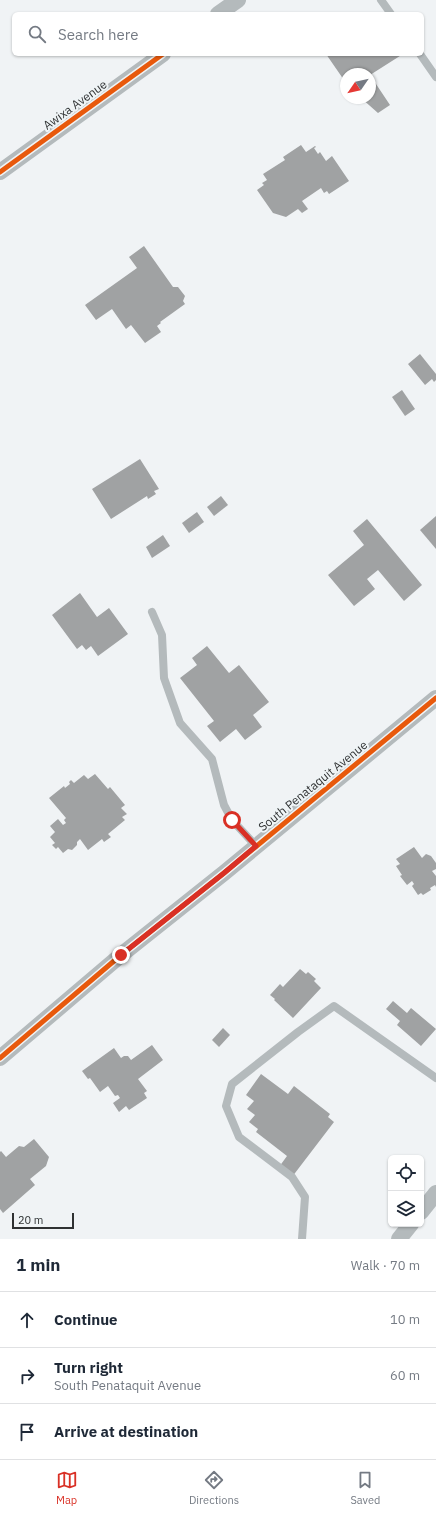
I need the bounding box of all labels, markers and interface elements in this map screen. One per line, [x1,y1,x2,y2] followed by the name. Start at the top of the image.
[12,12,424,56] search box
[26,23,48,45] icon: search
[58,25,138,44] text: Search here
[340,68,376,104] north arrow
[40,76,110,133] street label: Awixa Avenue
[255,737,370,834] street label: South Penataquit Avenue
[223,811,241,829] route start
[112,946,130,964] route end
[388,1155,424,1227] map controls
[388,1155,424,1191] button: locate
[388,1191,424,1227] button: layers
[12,1211,74,1230] scale bar
[18,1213,43,1227] text: 20 m
[16,1254,60,1276] text: 1 min
[351,1257,420,1274] text: Walk · 70 m
[16,1309,38,1331] icon: ahead
[54,1310,118,1329] text: Continue
[390,1311,420,1328] text: 10 m
[54,1358,123,1377] text: Turn right
[16,1365,38,1387] icon: right
[390,1367,420,1384] text: 60 m
[54,1377,201,1394] text: South Penataquit Avenue
[16,1421,38,1443] icon: arrive
[54,1422,198,1441] text: Arrive at destination
[56,1469,78,1507] tab: Map
[189,1469,239,1507] tab: Directions
[350,1469,380,1507] tab: Saved

